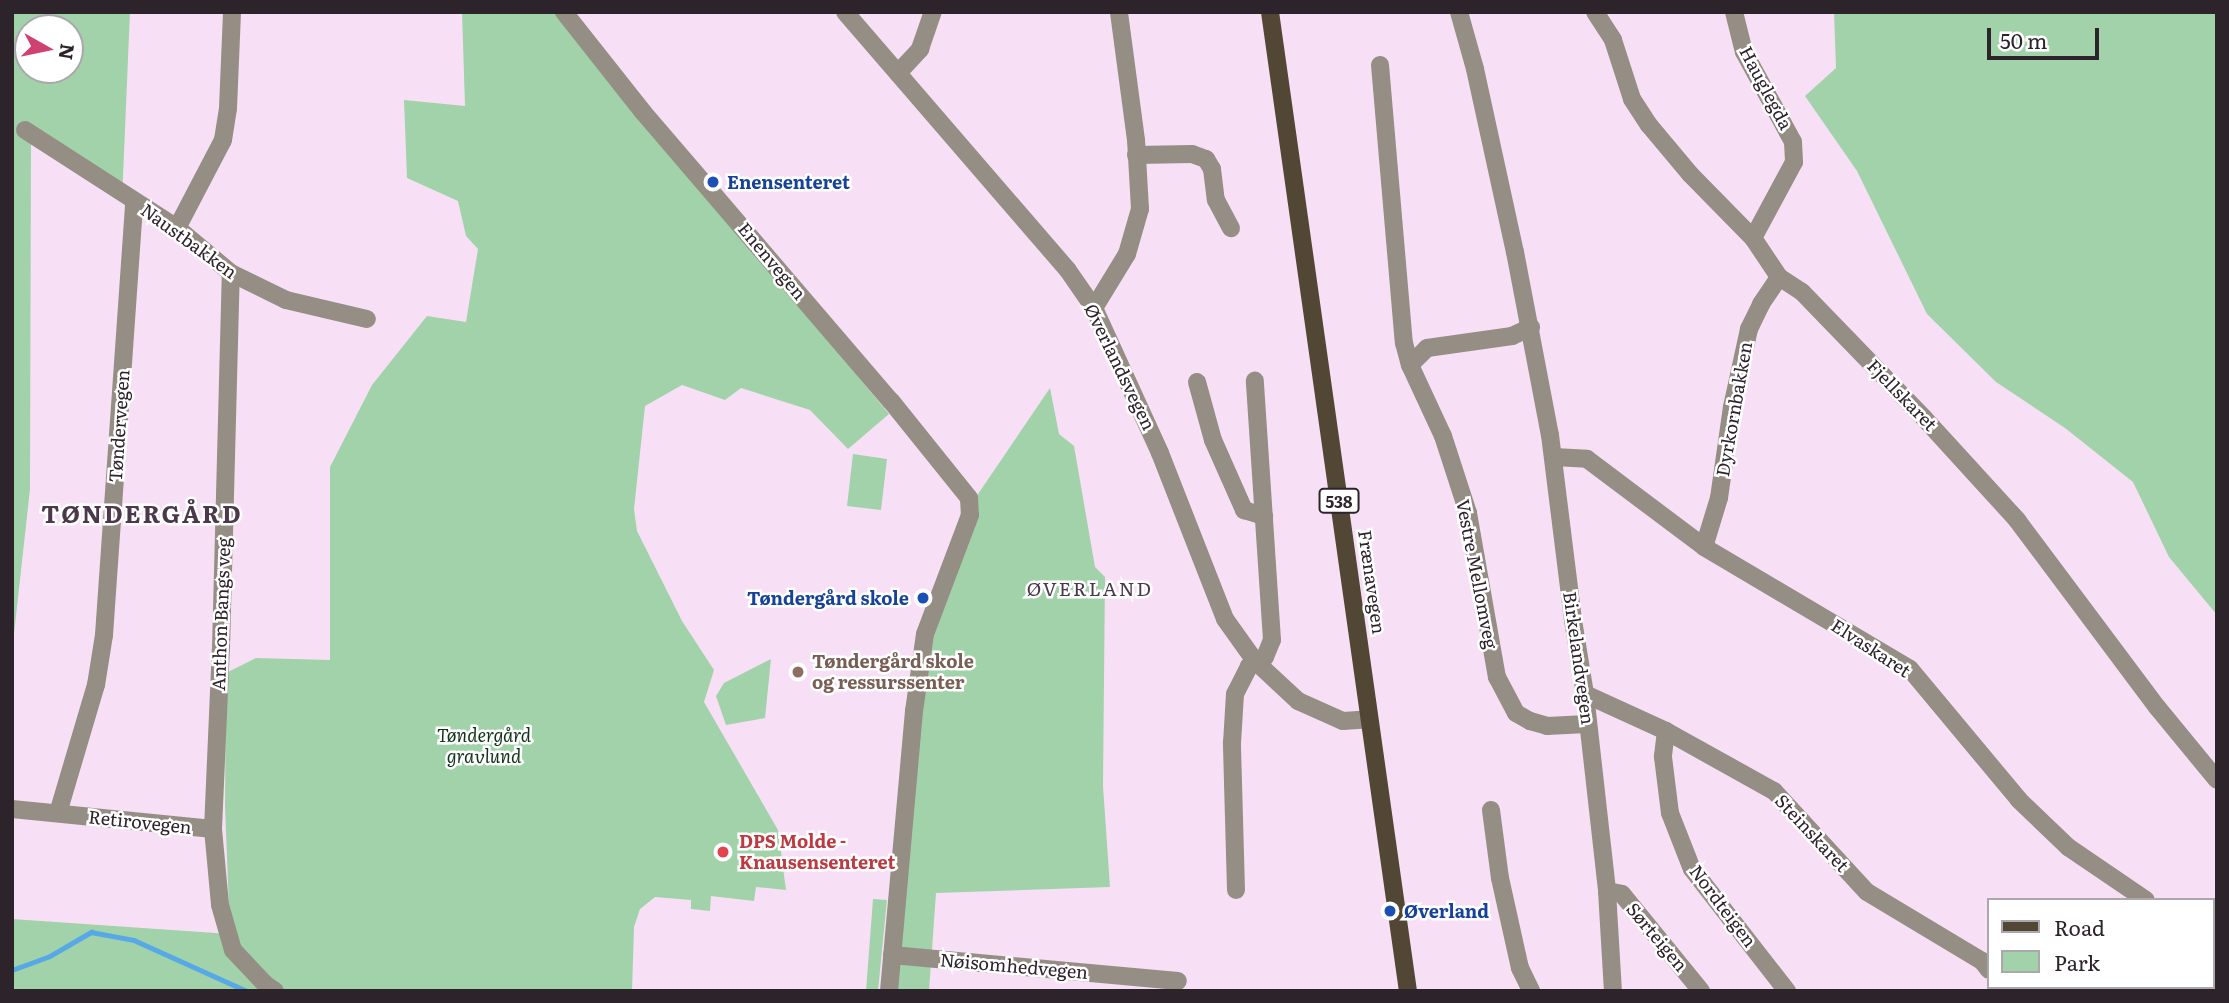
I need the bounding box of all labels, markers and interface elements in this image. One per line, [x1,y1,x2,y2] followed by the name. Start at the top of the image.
[14,14,84,84] north arrow
[1991,14,2103,58] scale bar
[2000,24,2047,55] text: 50 m
[53,42,83,62] text: N
[1735,43,1797,133] street label: Hauglegda
[727,171,850,193] place label: Enensenteret
[705,174,721,190] marker: Enensenteret
[137,199,241,283] street label: Naustbakken
[734,218,810,304] street label: Enenvegen
[1080,300,1160,434] street label: Øverlandsvegen
[1712,340,1756,478] street label: Dyrkornbakken
[1863,355,1941,435] street label: Fjellskaret
[104,369,134,483] street label: Tøndervegen
[1318,488,1360,514] road number: 538
[1452,497,1502,651] street label: Vestre Mellomveg
[43,499,241,527] district label: TØNDERGÅRD
[1354,529,1390,635] street label: Frænavegen
[208,537,234,691] street label: Anthon Bangs veg
[1028,578,1152,600] district label: ØVERLAND
[747,587,909,609] place label: Tøndergård skole
[915,590,931,606] marker: Tøndergård skole
[1559,590,1599,726] street label: Birkelandvegen
[1827,614,1915,682] street label: Elvaskaret
[812,651,974,694] place label: Tøndergård skole og ressurssenter
[790,664,806,680] marker: Tøndergård skole og ressurssenter
[437,725,531,768] park label: Tøndergård gravlund
[1771,790,1853,876] street label: Steinskaret
[87,806,193,838] street label: Retirovegen
[739,831,895,874] place label: DPS Molde - Knausensenteret
[713,842,733,862] marker: DPS Molde - Knausensenteret
[1685,861,1761,951] street label: Nordteigen
[1622,898,1692,976] street label: Sørteigen
[1988,898,2215,989] legend
[1404,900,1489,922] place label: Øverland
[1382,903,1398,919] marker: Øverland
[2054,911,2105,942] text: Road
[2054,946,2100,977] text: Park
[939,949,1089,983] street label: Nøisomhedvegen

